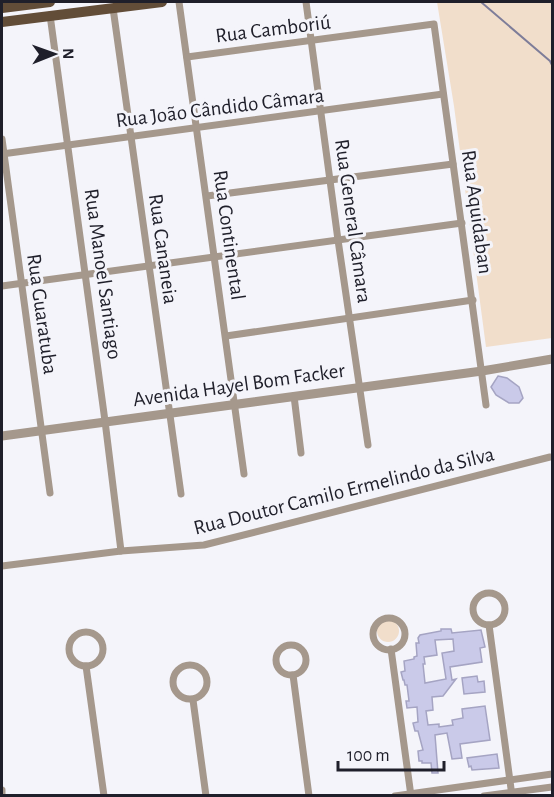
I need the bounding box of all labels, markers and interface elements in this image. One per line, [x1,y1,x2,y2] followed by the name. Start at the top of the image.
[214,11,332,46] street label: Rua Camboriú
[24,24,84,84] north arrow
[60,48,76,59] text: N
[115,85,326,131] street label: Rua João Cândido Câmara
[331,138,375,305] street label: Rua General Câmara
[458,149,496,275] street label: Rua Aquidaban
[209,169,249,301] street label: Rua Continental
[81,187,125,361] street label: Rua Manoel Santiago
[145,193,181,306] street label: Rua Cananeia
[23,252,61,376] street label: Rua Guaratuba
[132,360,347,410] street label: Avenida Hayel Bom Facker
[191,443,497,539] street label: Rua Doutor Camilo Ermelindo da Silva
[338,734,444,772] scale bar
[347,747,390,765] text: 100 m

